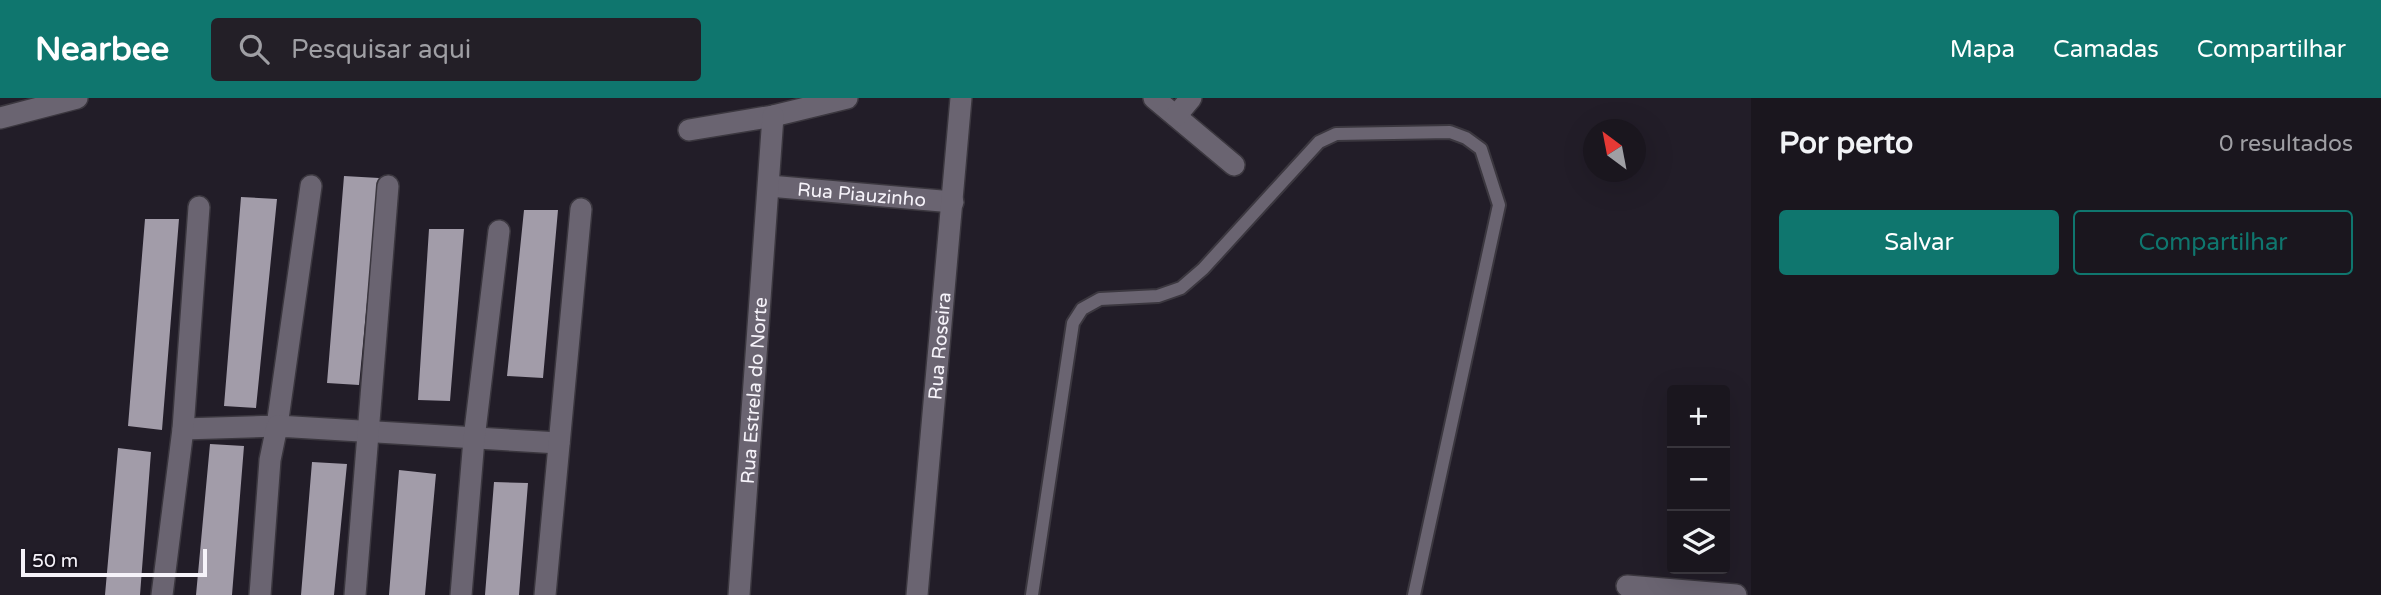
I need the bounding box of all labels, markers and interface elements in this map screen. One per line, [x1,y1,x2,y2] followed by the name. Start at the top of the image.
[211,18,701,81] search box
[35,30,169,69] text: Nearbee
[235,30,273,68] icon: search
[291,34,471,65] text: Pesquisar aqui
[1950,35,2015,64] text: Mapa
[2053,35,2159,64] text: Camadas
[2197,35,2346,64] text: Compartilhar
[1583,119,1646,182] north arrow
[1779,125,1913,162] text: Por perto
[2219,130,2353,158] text: 0 resultados
[796,178,927,212] street label: Rua Piauzinho
[1779,210,2059,275] button: Salvar
[2073,210,2353,275] button: Compartilhar
[924,291,956,401] street label: Rua Roseira
[737,296,772,485] street label: Rua Estrela do Norte
[1667,385,1730,574] map controls
[1667,385,1730,448] button: +
[1667,448,1730,511] button: −
[1667,511,1730,574] button: layers
[21,546,206,578] scale bar
[32,550,78,572] text: 50 m

